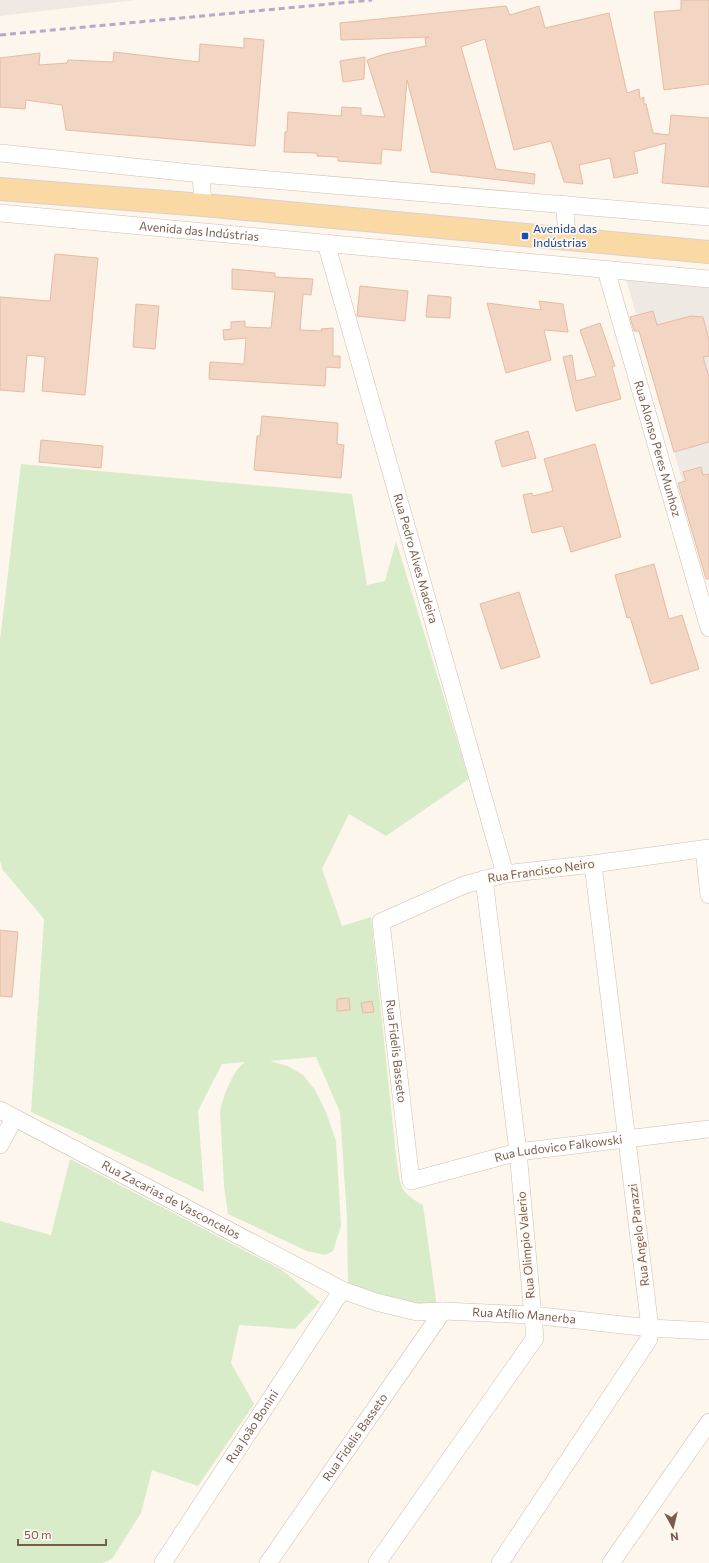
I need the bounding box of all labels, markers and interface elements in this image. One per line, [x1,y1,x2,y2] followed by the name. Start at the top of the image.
[139,218,260,243] street label: Avenida das Indústrias
[533,221,597,249] place label: Avenida das Indústrias
[520,231,530,241] marker: Avenida das Indústrias
[632,379,685,518] street label: Rua Alonso Peres Munhoz
[391,492,442,625] street label: Rua Pedro Alves Madeira
[486,856,595,884] street label: Rua Francisco Neiro
[384,999,410,1103] street label: Rua Fidelis Basseto
[493,1131,623,1164] street label: Rua Ludovico Falkowski
[100,1157,243,1241] street label: Rua Zacarias de Vasconcelos
[625,1183,651,1287] street label: Rua Angelo Parazzi
[513,1191,537,1299] street label: Rua Olimpio Valerio
[472,1304,577,1326] street label: Rua Atílio Manerba
[223,1387,281,1465] street label: Rua João Bonini
[319,1390,390,1483] street label: Rua Fidelis Basseto
[653,1507,693,1547] north arrow
[18,1521,106,1547] scale bar
[24,1527,52,1541] text: 50 m
[669,1530,679,1544] text: N

